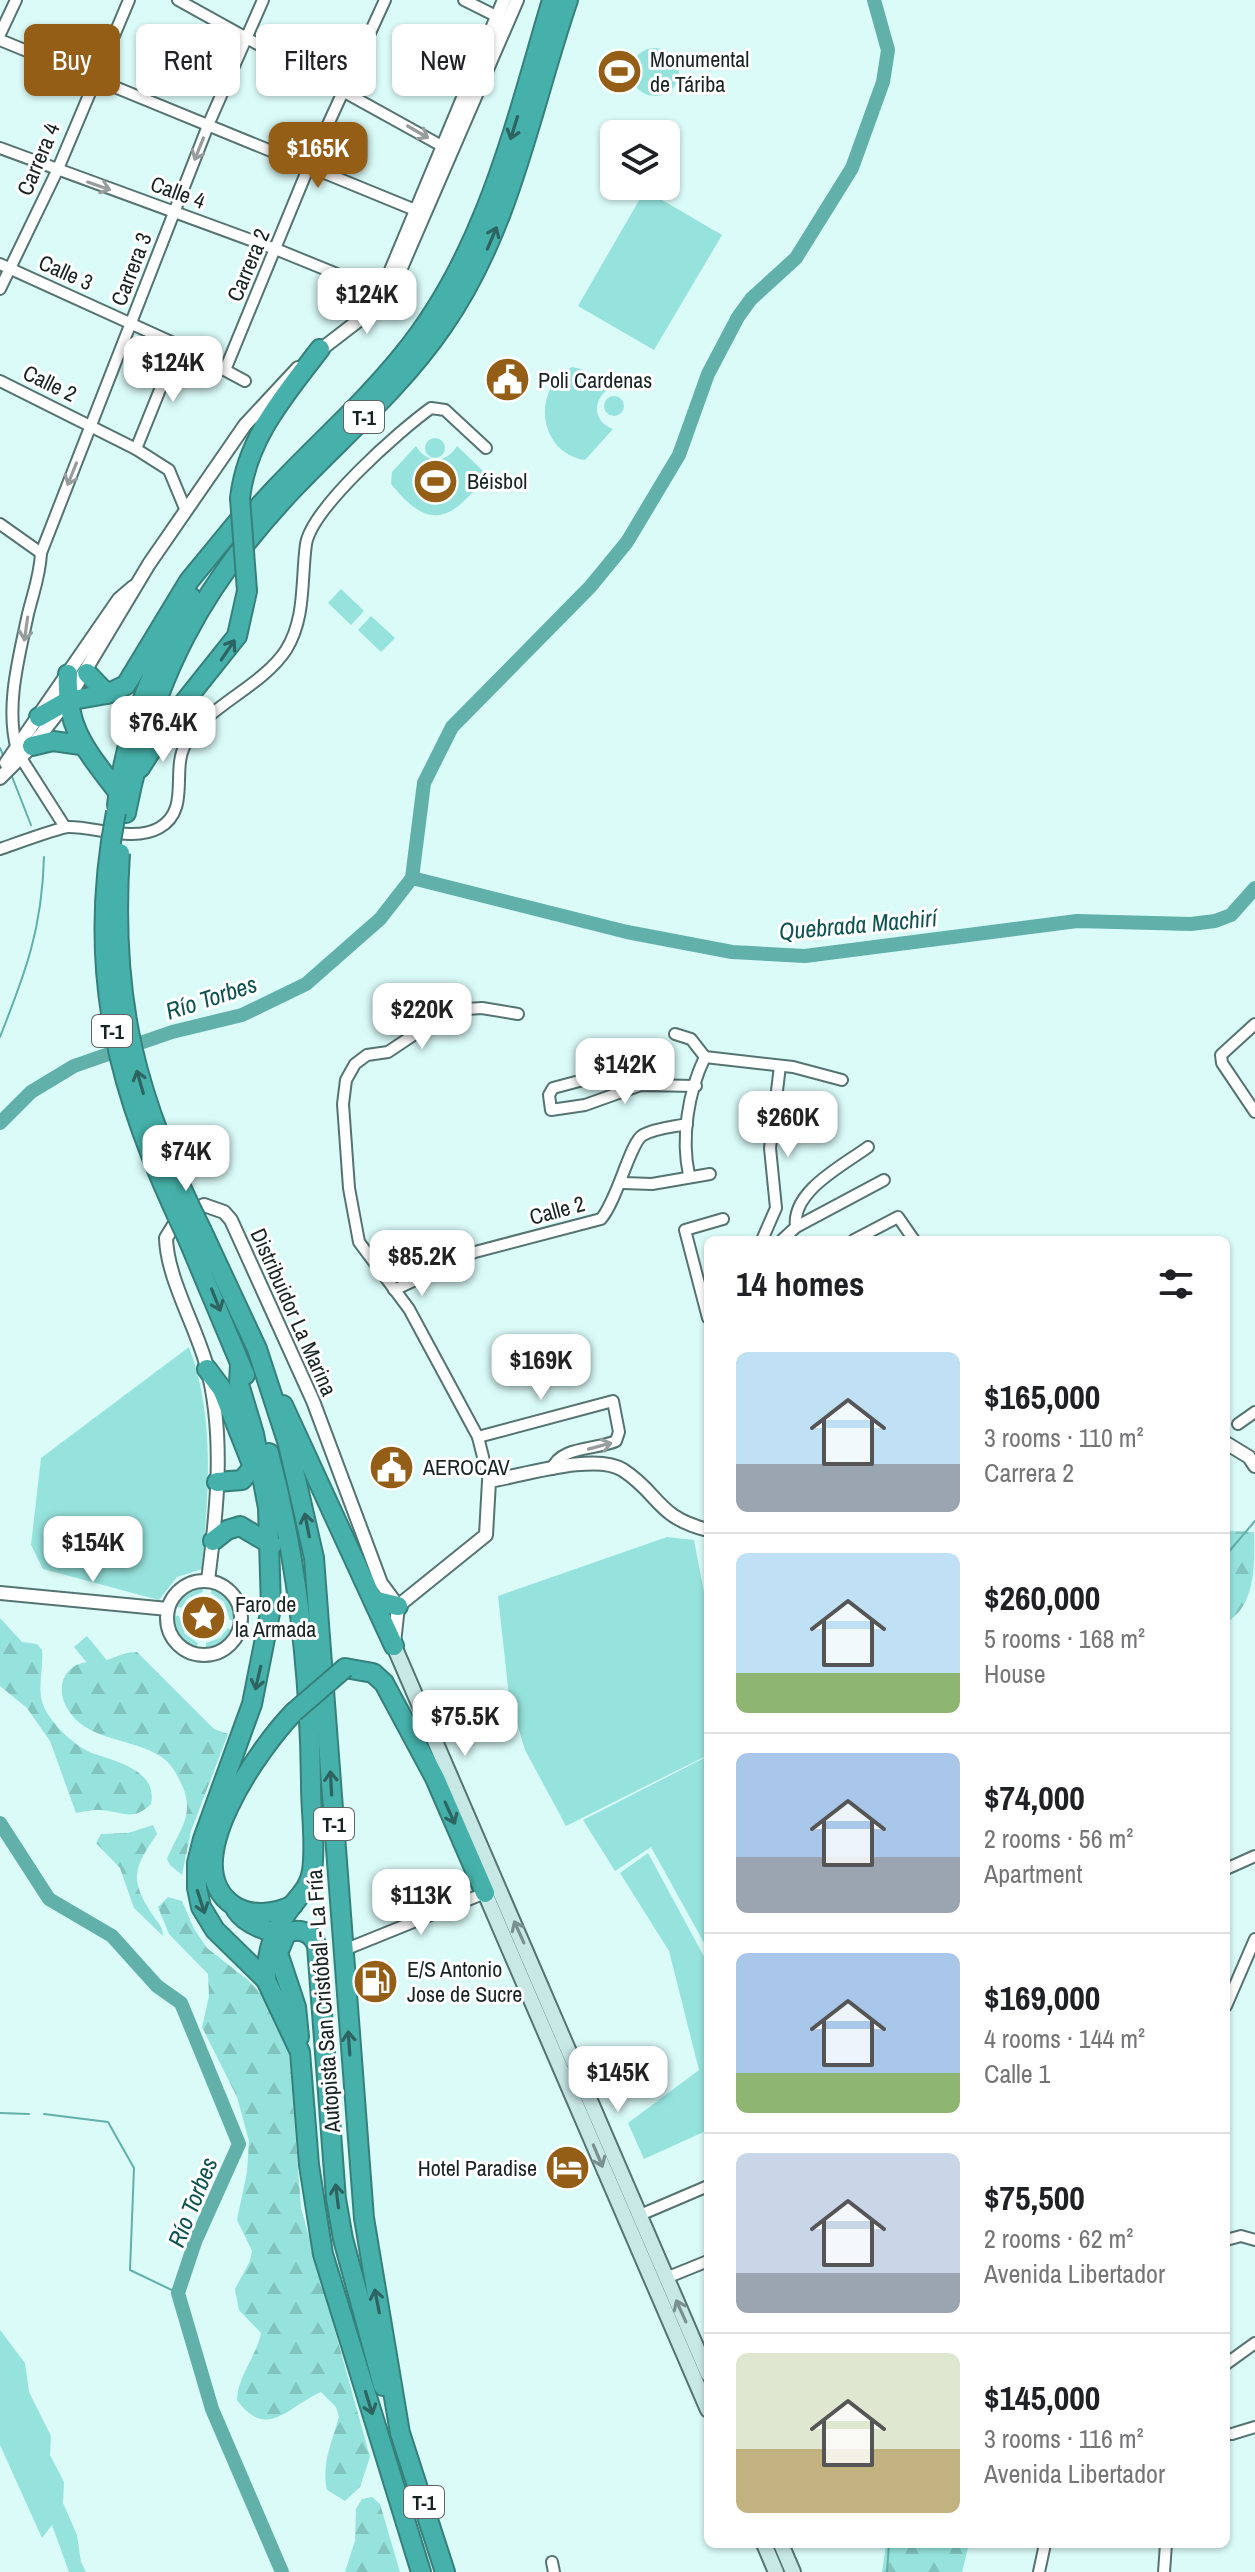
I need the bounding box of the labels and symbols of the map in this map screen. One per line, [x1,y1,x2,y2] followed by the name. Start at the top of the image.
[650,44,749,99] place label: Monumental de Táriba
[595,48,643,96] sports icon: Monumental de Táriba
[505,116,520,141] one-way arrow
[9,118,67,200] street label: Carrera 4
[262,122,374,190] pin: $165K
[406,124,429,140] one-way arrow
[191,136,205,161] one-way arrow
[146,168,210,216] street label: Calle 4
[87,179,112,194] one-way arrow
[219,224,277,306] street label: Carrera 2
[485,226,500,251] one-way arrow
[103,228,159,310] street label: Carrera 3
[34,247,98,297] street label: Calle 3
[311,268,423,336] pin: $124K
[117,336,229,404] pin: $124K
[483,356,531,404] public building icon: Poli Cardenas
[18,357,82,409] street label: Calle 2
[538,365,652,395] place label: Poli Cardenas
[344,401,384,433] road number: T-1
[412,457,460,505] sports icon: Béisbol
[64,461,78,486] one-way arrow
[467,466,527,496] place label: Béisbol
[18,616,33,641] one-way arrow
[220,640,236,662] one-way arrow
[98,696,228,764] pin: $76.4K
[778,901,941,947] water label: Quebrada Machirí
[161,967,261,1027] water label: Río Torbes
[366,983,478,1051] pin: $220K
[92,1015,132,1047] road number: T-1
[569,1038,681,1106] pin: $142K
[131,1069,146,1095] one-way arrow
[732,1091,844,1159] pin: $260K
[139,1125,233,1193] pin: $74K
[526,1188,588,1232] street label: Calle 2
[244,1223,344,1401] street label: Distribuidor La Marina
[357,1230,487,1298] pin: $85.2K
[209,1287,224,1312] one-way arrow
[485,1334,597,1402] pin: $169K
[587,1437,613,1452] one-way arrow
[368,1443,416,1491] public building icon: AEROCAV
[422,1452,510,1482] place label: AEROCAV
[299,1512,314,1538] one-way arrow
[37,1516,149,1584] pin: $154K
[235,1589,316,1644] place label: Faro de la Armada
[180,1593,228,1641] place icon: Faro de la Armada
[250,1665,265,1690] one-way arrow
[400,1690,530,1758] pin: $75.5K
[324,1770,339,1797] one-way arrow
[444,1801,459,1825] one-way arrow
[314,1808,354,1840] road number: T-1
[299,1868,347,2135] street label: Autopista San Cristóbal - La Fría
[365,1869,477,1937] pin: $113K
[195,1889,209,1914] one-way arrow
[511,1921,526,1945] one-way arrow
[407,1954,522,2009] place label: E/S Antonio Jose de Sucre
[352,1958,400,2006] fuel station icon: E/S Antonio Jose de Sucre
[341,2030,356,2057] one-way arrow
[562,2046,674,2114] pin: $145K
[591,2143,606,2168] one-way arrow
[544,2144,592,2192] hotel icon: Hotel Paradise
[160,2152,225,2252] water label: Río Torbes
[418,2153,537,2183] place label: Hotel Paradise
[329,2183,344,2210] one-way arrow
[369,2289,384,2314] one-way arrow
[672,2299,687,2324] one-way arrow
[363,2391,378,2416] one-way arrow
[404,2486,444,2518] road number: T-1

